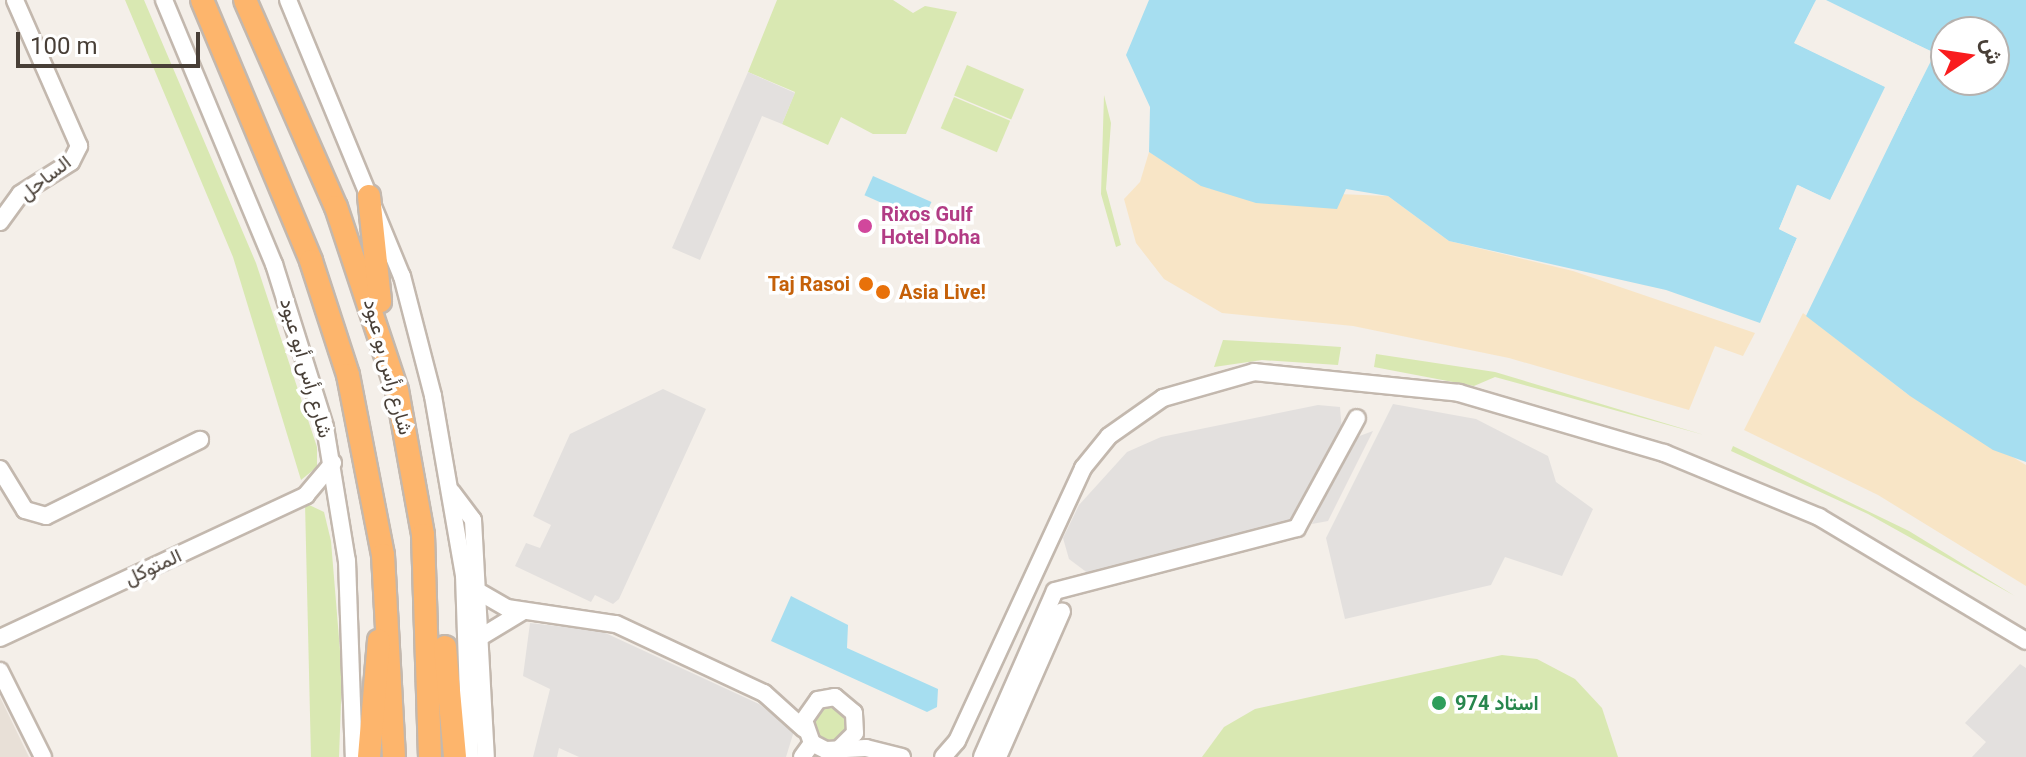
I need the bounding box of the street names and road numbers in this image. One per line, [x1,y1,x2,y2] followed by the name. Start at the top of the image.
[14,150,76,206] street label: الساحل
[275,295,337,441] street label: شارع رأس أبو عبود
[358,297,418,437] street label: شارع رأس بو عبود
[121,543,185,591] street label: المتوكل

